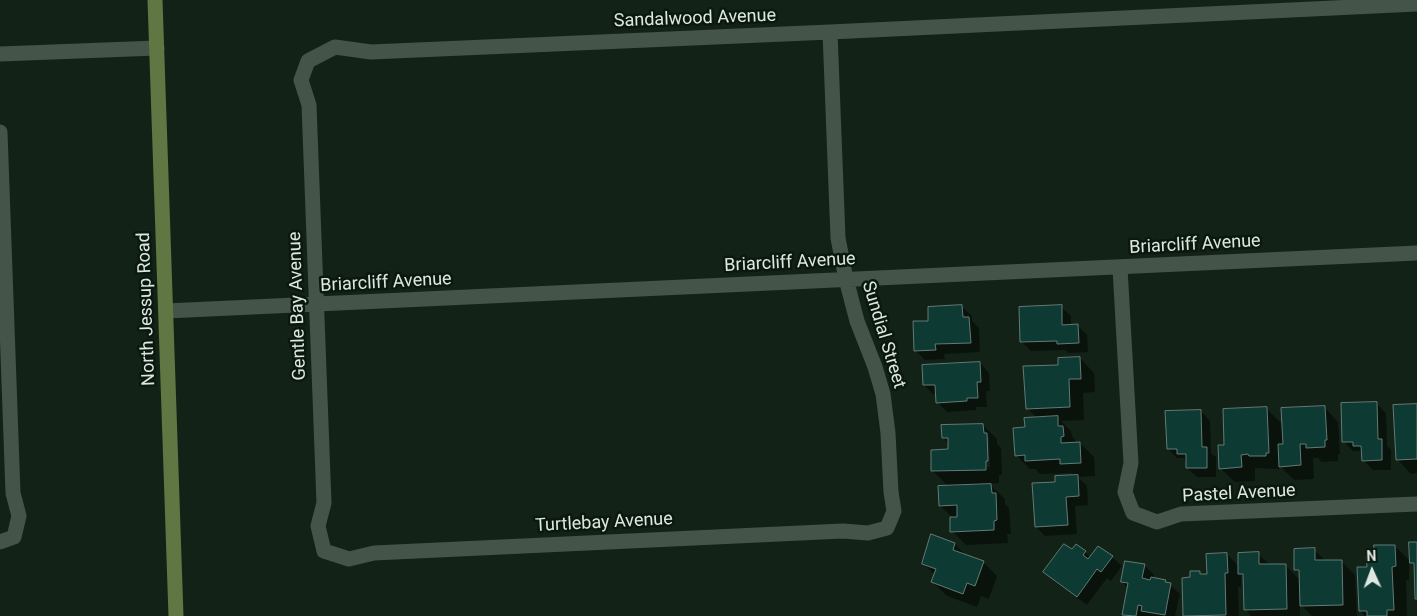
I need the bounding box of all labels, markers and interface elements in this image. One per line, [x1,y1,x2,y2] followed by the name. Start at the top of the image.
[614,5,776,33] street label: Sandalwood Avenue
[285,231,311,381] street label: Gentle Bay Avenue
[1129,231,1261,259] street label: Briarcliff Avenue
[134,232,160,386] street label: North Jessup Road
[724,249,856,277] street label: Briarcliff Avenue
[320,269,452,297] street label: Briarcliff Avenue
[856,279,910,391] street label: Sundial Street
[1182,480,1296,508] street label: Pastel Avenue
[535,509,673,537] street label: Turtlebay Avenue
[1347,546,1397,596] north arrow
[1366,548,1377,564] text: N

